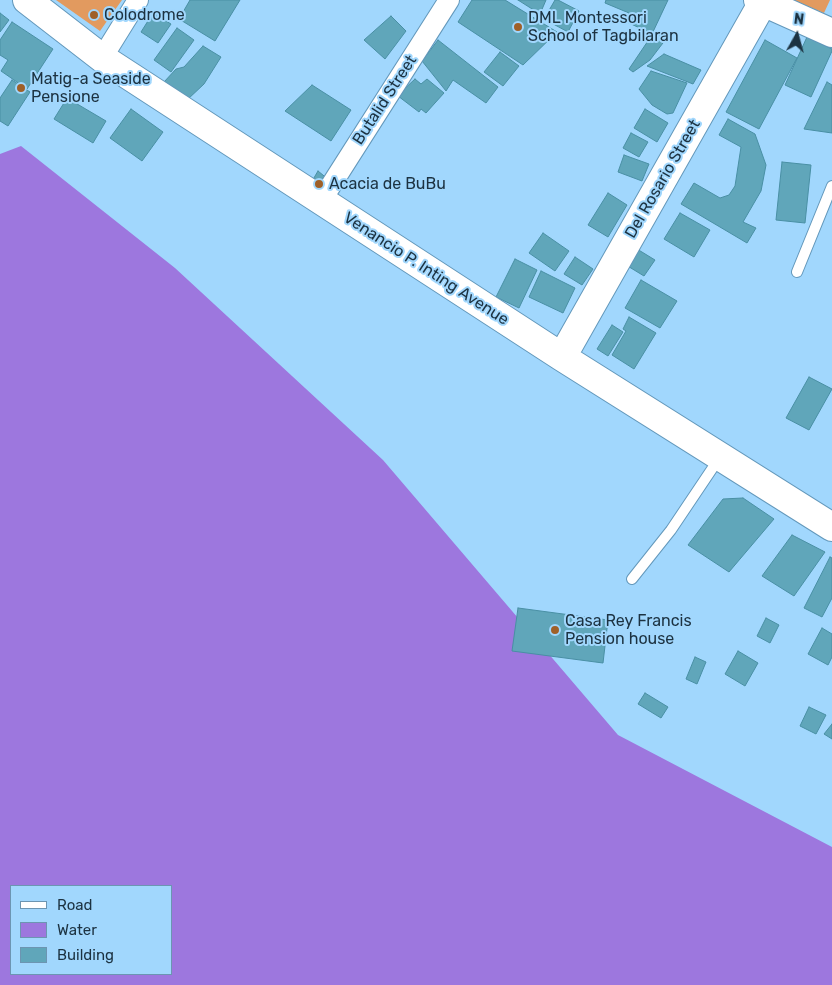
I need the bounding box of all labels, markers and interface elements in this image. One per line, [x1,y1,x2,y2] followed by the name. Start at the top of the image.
[104,5,185,25] place label: Colodrome
[528,8,679,46] place label: DML Montessori School of Tagbilaran
[88,9,100,21] marker: Colodrome
[772,10,822,60] north arrow
[793,11,805,29] text: N
[512,21,524,33] marker: DML Montessori School of Tagbilaran
[349,52,421,148] street label: Butalid Street
[31,69,151,107] place label: Matig-a Seaside Pensione
[15,82,27,94] marker: Matig-a Seaside Pensione
[621,116,705,242] street label: Del Rosario Street
[329,174,446,194] place label: Acacia de BuBu
[313,178,325,190] marker: Acacia de BuBu
[340,208,512,330] street label: Venancio P. Inting Avenue
[565,611,692,649] place label: Casa Rey Francis Pension house
[549,624,561,636] marker: Casa Rey Francis Pension house
[10,885,172,975] legend
[57,896,93,914] text: Road
[57,921,97,939] text: Water
[57,946,114,964] text: Building

